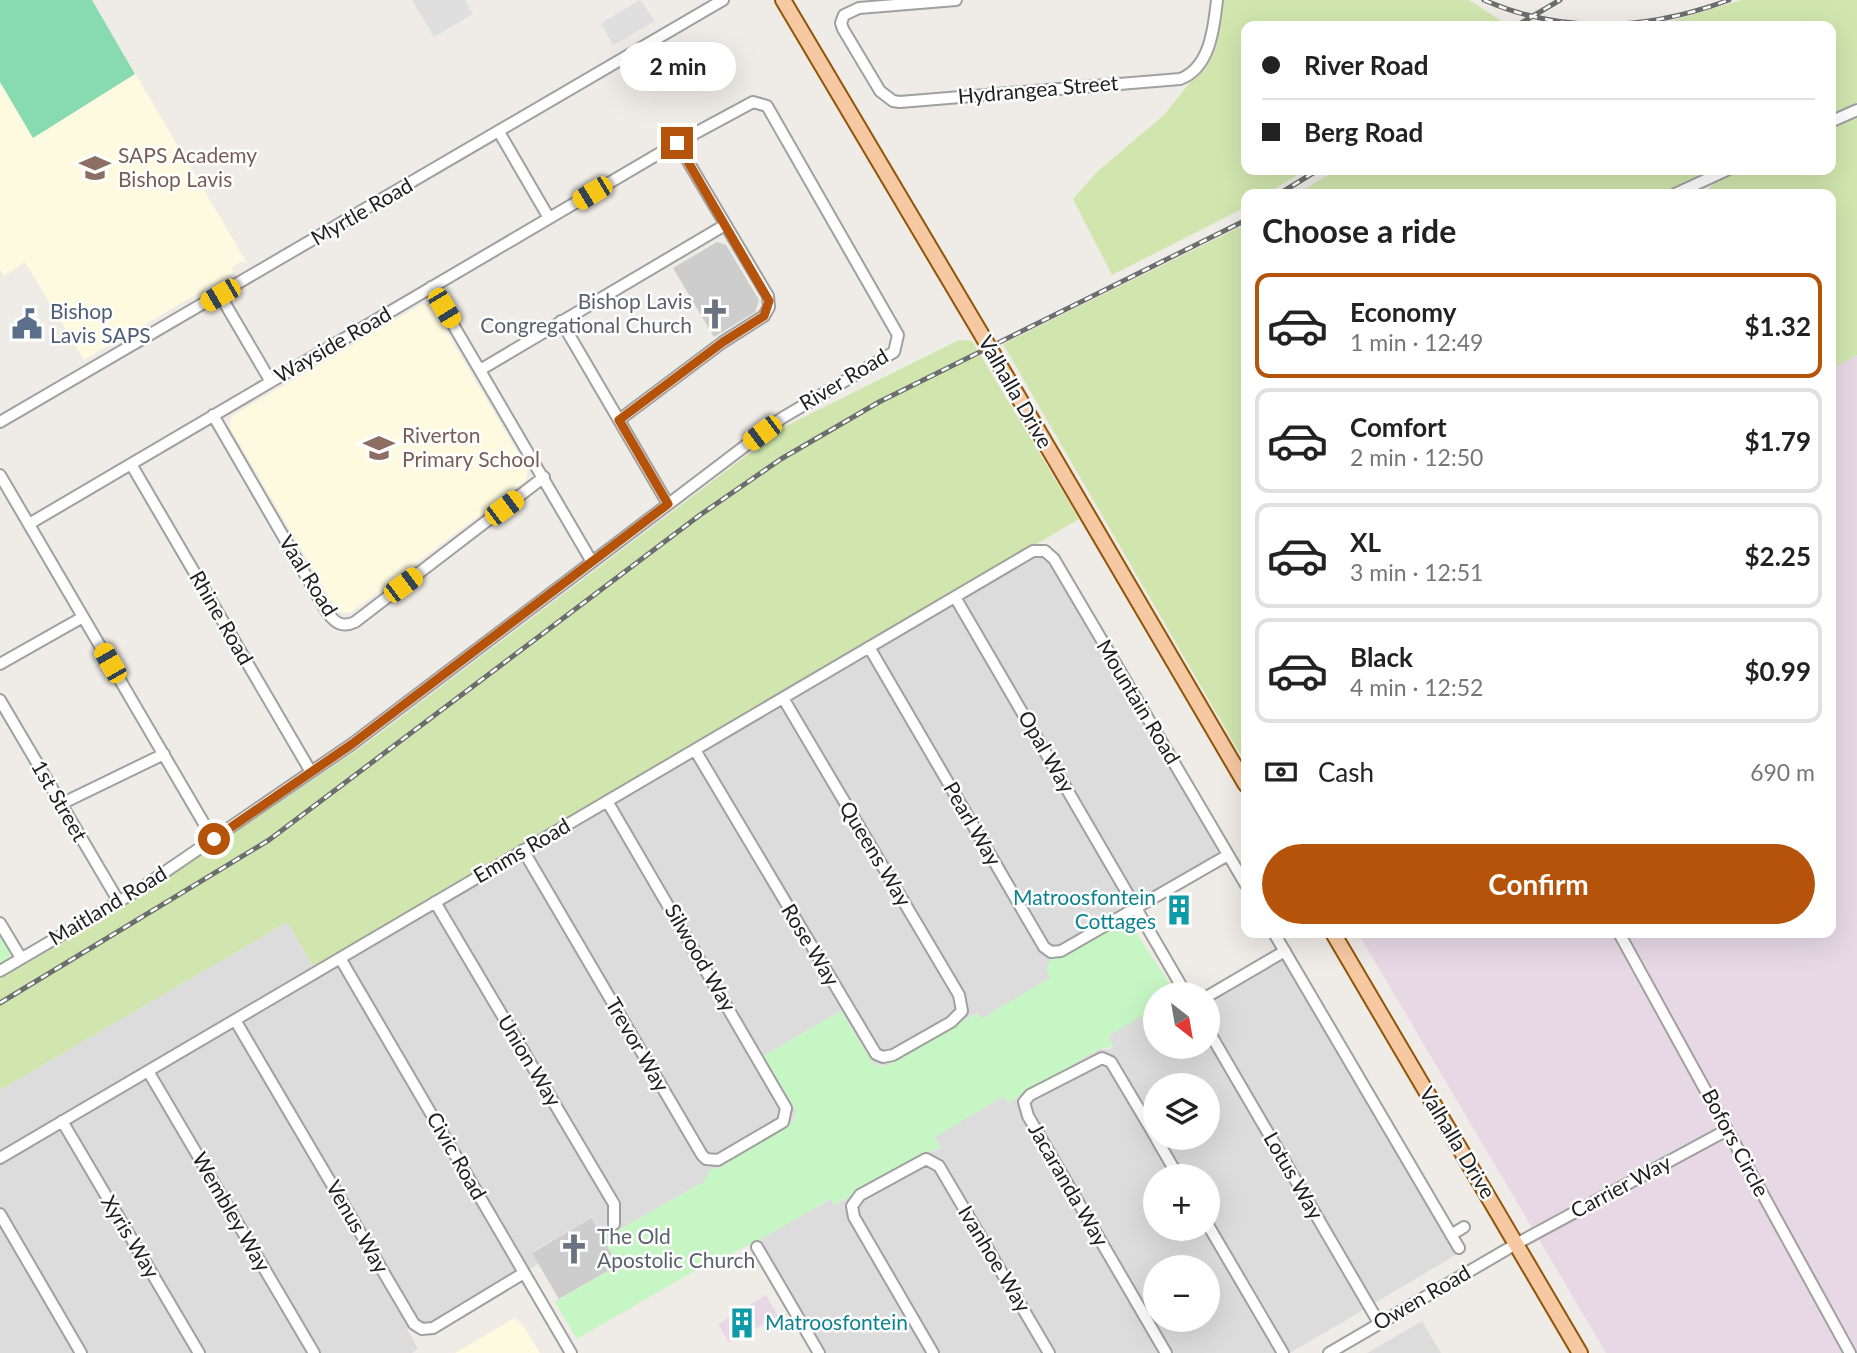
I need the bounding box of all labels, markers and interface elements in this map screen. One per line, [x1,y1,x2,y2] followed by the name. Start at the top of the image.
[619,41,735,90] callout: 2 min
[1304,49,1429,81] text: River Road
[649,52,707,80] text: 2 min
[957,69,1119,108] street label: Hydrangea Street
[1304,116,1423,148] text: Berg Road
[661,127,693,159] route end
[118,142,257,191] place label: SAPS Academy Bishop Lavis
[78,151,112,185] school or university icon: SAPS Academy Bishop Lavis
[306,172,417,250] street label: Myrtle Road
[569,173,616,213] car
[1262,211,1456,250] text: Choose a ride
[197,275,244,315] car
[425,285,464,331] car
[480,288,692,337] place label: Bishop Lavis Congregational Church
[1266,294,1329,357] icon: car
[1350,296,1456,328] text: Economy
[698,297,732,331] church icon: Bishop Lavis Congregational Church
[50,298,151,347] place label: Bishop Lavis SAPS
[270,300,395,387] street label: Wayside Road
[10,307,44,341] public building icon: Bishop Lavis SAPS
[1745,310,1811,342] text: $1.32
[1350,328,1483,356] text: 1 min · 12:49
[974,330,1059,452] street label: Valhalla Drive
[794,343,892,415] street label: River Road
[1266,409,1329,472] icon: car
[1350,411,1447,443] text: Comfort
[739,412,786,454] car
[402,422,540,471] place label: Riverton Primary School
[1745,425,1811,457] text: $1.79
[362,431,396,465] school or university icon: Riverton Primary School
[1350,443,1483,471] text: 2 min · 12:50
[481,487,528,529] car
[1266,524,1329,587] icon: car
[1350,526,1381,558] text: XL
[275,530,344,620] street label: Vaal Road
[1745,540,1811,572] text: $2.25
[1350,558,1483,586] text: 3 min · 12:51
[380,564,427,606] car
[185,566,259,669] street label: Rhine Road
[1092,634,1186,768] street label: Mountain Road
[1266,639,1329,702] icon: car
[91,640,130,686] car
[1350,641,1413,673] text: Black
[1745,655,1811,687] text: $0.99
[1350,673,1483,701] text: 4 min · 12:52
[1014,706,1081,797] street label: Opal Way
[1262,753,1300,791] icon: cash
[27,755,94,846] street label: 1st Street
[1318,756,1374,788] text: Cash
[1750,758,1815,786] text: 690 m
[939,777,1007,870] street label: Pearl Way
[835,796,917,910] street label: Queens Way
[468,812,574,887] street label: Emms Road
[198,823,230,855] route start
[1262,844,1815,924] button: Confirm
[44,860,171,950] street label: Maitland Road
[1013,884,1156,933] place label: Matroosfontein Cottages
[1162,893,1196,927] building icon: Matroosfontein Cottages
[661,899,742,1016] street label: Silwood Way
[777,899,846,990] street label: Rose Way
[1143,982,1220,1059] north arrow
[1143,982,1220,1332] map controls
[601,993,675,1096] street label: Trevor Way
[493,1010,567,1111] street label: Union Way
[1143,1073,1220,1150] button: layers
[1415,1082,1501,1203] street label: Valhalla Drive
[1697,1084,1775,1200] street label: Bofors Circle
[422,1107,492,1203] street label: Civic Road
[1024,1118,1115,1250] street label: Jacaranda Way
[1259,1127,1329,1224] street label: Lotus Way
[188,1147,277,1275] street label: Wembley Way
[1566,1149,1675,1222] street label: Carrier Way
[1143,1164,1220,1241] button: +
[322,1175,395,1277] street label: Venus Way
[97,1190,166,1282] street label: Xyris Way
[954,1200,1037,1316] street label: Ivanhoe Way
[597,1223,755,1272] place label: The Old Apostolic Church
[557,1232,591,1266] church icon: The Old Apostolic Church
[1143,1255,1220,1332] button: −
[1368,1259,1474,1335] street label: Owen Road
[725,1306,759,1340] building icon: Matroosfontein
[765,1309,908,1334] place label: Matroosfontein

